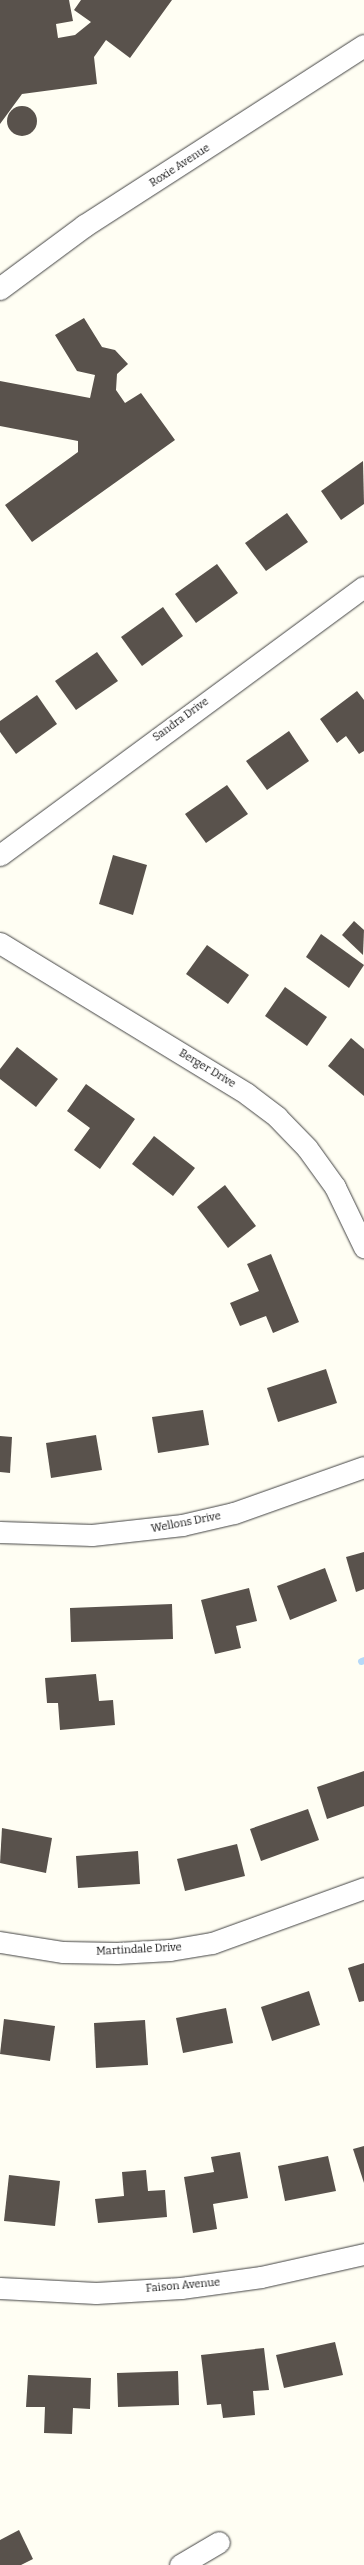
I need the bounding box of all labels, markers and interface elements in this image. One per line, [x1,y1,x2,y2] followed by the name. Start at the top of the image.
[147,142,213,190] street label: Roxie Avenue
[151,695,211,745] street label: Sandra Drive
[176,1047,238,1091] street label: Berger Drive
[150,1510,222,1536] street label: Wellons Drive
[96,1941,182,1959] street label: Martindale Drive
[145,2276,221,2296] street label: Faison Avenue

